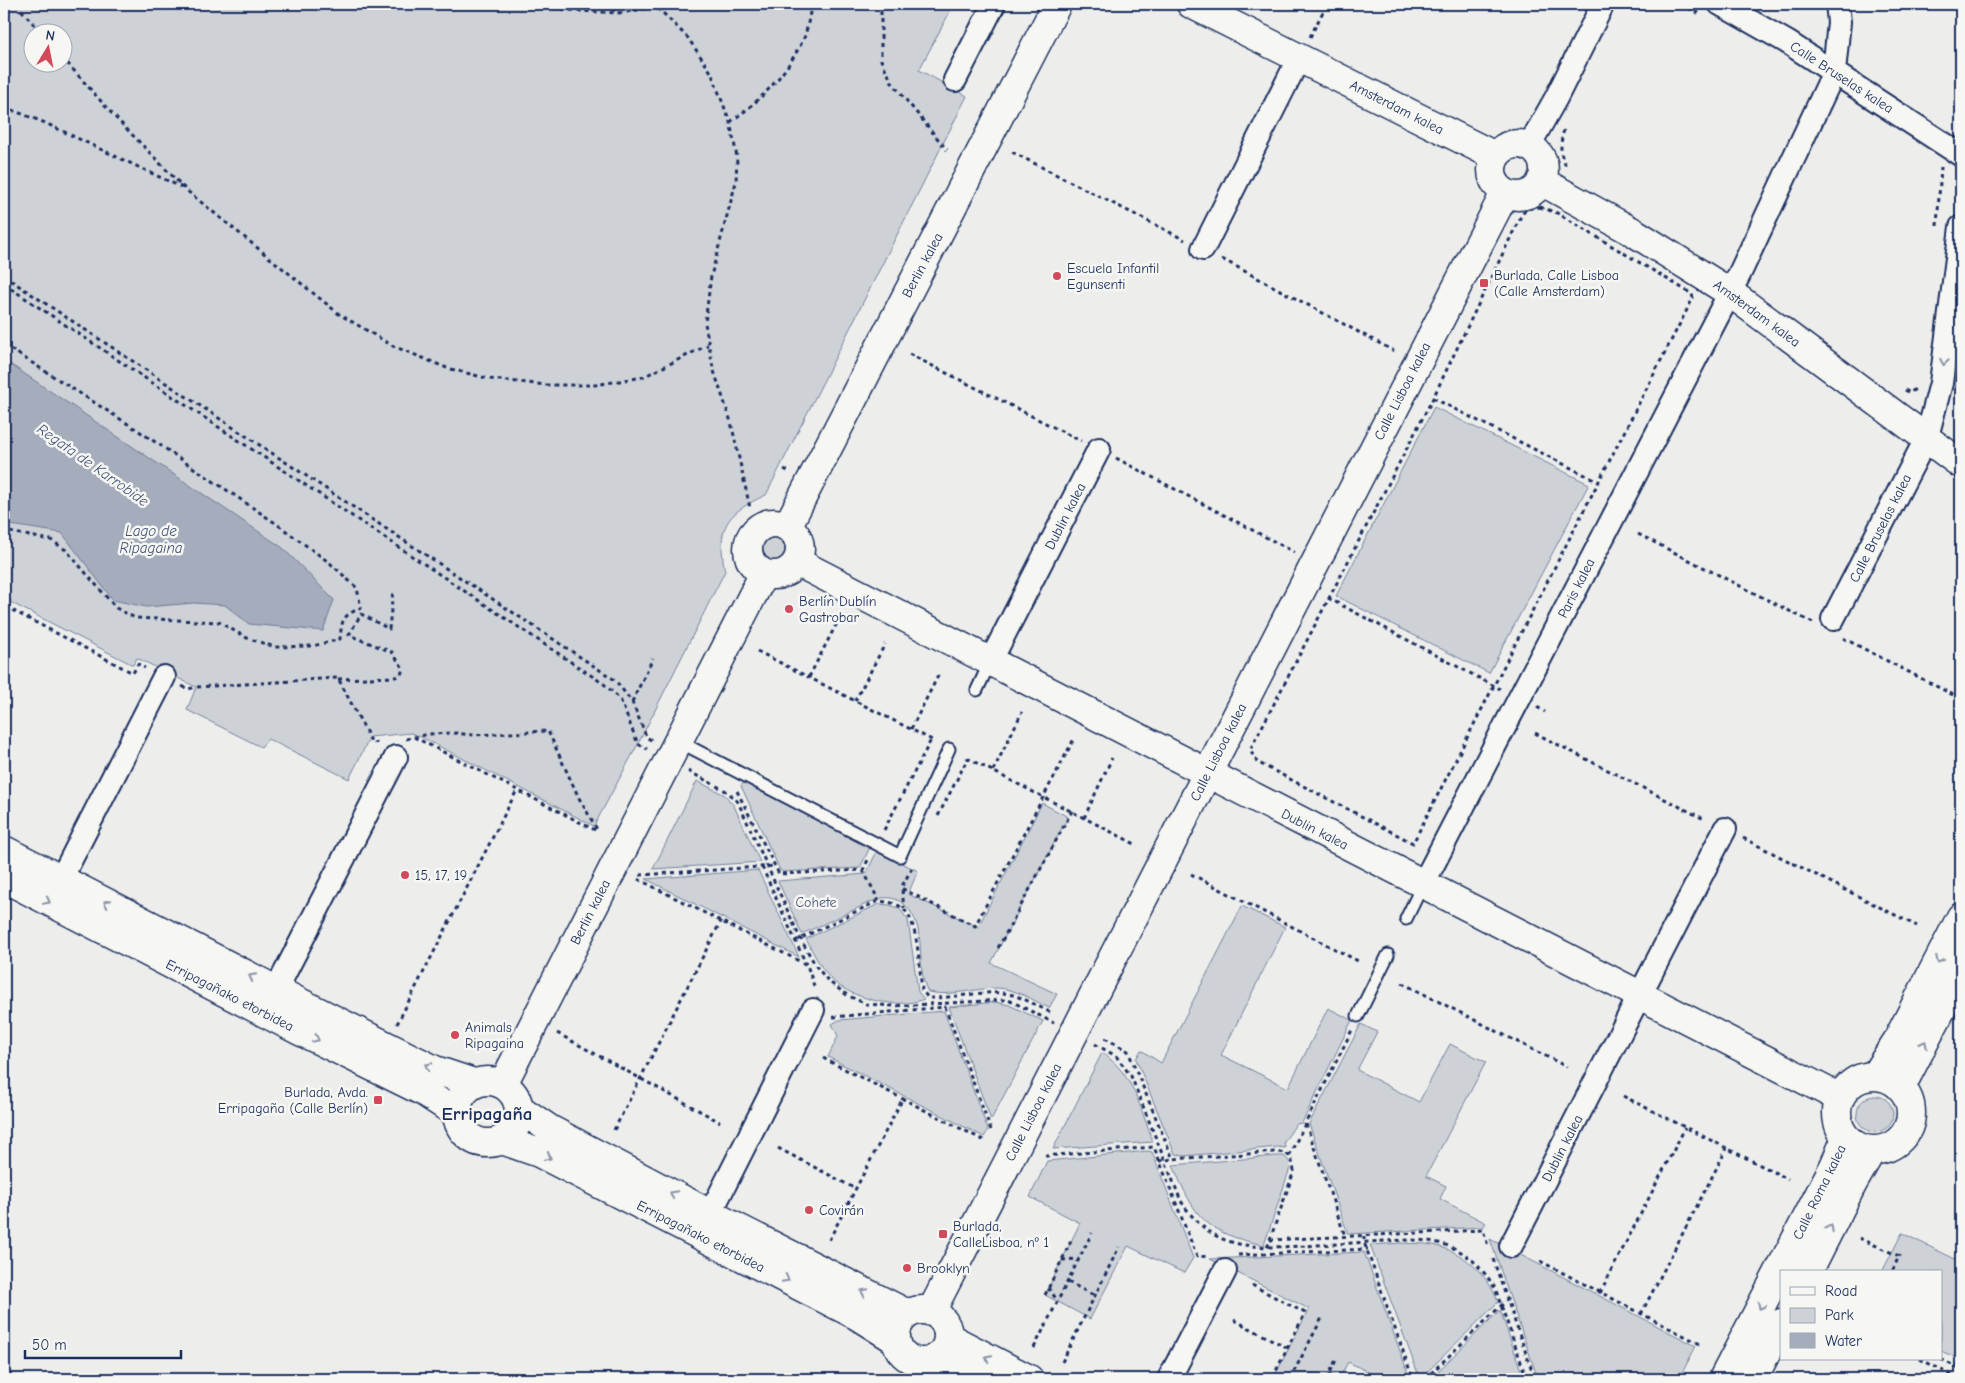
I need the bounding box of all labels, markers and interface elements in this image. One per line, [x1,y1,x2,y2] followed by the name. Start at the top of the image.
[22,22,72,72] north arrow
[44,27,56,45] text: N
[1787,38,1897,117] street label: Calle Bruselas kalea
[1347,76,1447,138] street label: Amsterdam kalea
[898,230,947,301] street label: Berlin kalea
[1067,260,1159,293] place label: Escuela Infantil Egunsenti
[1494,267,1619,300] place label: Burlada, Calle Lisboa (Calle Amsterdam)
[1051,270,1063,282] marker: Escuela Infantil Egunsenti
[1710,276,1803,351] street label: Amsterdam kalea
[1478,277,1490,289] marker: Burlada, Calle Lisboa (Calle Amsterdam)
[1370,339,1434,443] street label: Calle Lisboa kalea
[1939,357,1949,366] one-way arrow
[34,420,153,511] water label: Regata de Karrobide
[1846,471,1915,585] street label: Calle Bruselas kalea
[1041,480,1090,553] street label: Dublin kalea
[119,522,183,557] water label: Lago de Ripagaina
[1554,556,1599,621] street label: Paris kalea
[799,593,876,626] place label: Berlín Dublín Gastrobar
[783,603,795,615] marker: Berlín Dublín Gastrobar
[1186,700,1250,804] street label: Calle Lisboa kalea
[1278,805,1351,854] street label: Dublin kalea
[415,867,467,884] place label: 15, 17, 19
[399,869,411,881] marker: 15, 17, 19
[567,877,614,948] street label: Berlin kalea
[795,894,837,911] park label: Cohete
[42,895,51,905] one-way arrow
[103,899,112,909] one-way arrow
[1935,955,1945,964] one-way arrow
[163,956,297,1035] street label: Erripagañako etorbidea
[248,973,257,983] one-way arrow
[465,1019,524,1052] place label: Animals Ripagaina
[449,1029,461,1041] marker: Animals Ripagaina
[311,1033,320,1043] one-way arrow
[1918,1040,1928,1049] one-way arrow
[1001,1060,1065,1164] street label: Calle Lisboa kalea
[424,1062,433,1072] one-way arrow
[218,1084,368,1117] place label: Burlada, Avda. Erripagaña (Calle Berlín)
[372,1094,384,1106] marker: Burlada, Avda. Erripagaña (Calle Berlín)
[442,1103,532,1125] district label: Erripagaña
[1538,1112,1587,1185] street label: Dublin kalea
[1789,1142,1850,1243] street label: Calle Roma kalea
[543,1151,552,1161] one-way arrow
[669,1190,678,1200] one-way arrow
[634,1197,768,1276] street label: Erripagañako etorbidea
[819,1202,864,1219] place label: Covirán
[803,1204,815,1216] marker: Covirán
[953,1218,1049,1251] place label: Burlada, CalleLisboa, nº 1
[1824,1225,1834,1234] one-way arrow
[937,1228,949,1240] marker: Burlada, CalleLisboa, nº 1
[917,1260,970,1277] place label: Brooklyn
[901,1262,913,1274] marker: Brooklyn
[1780,1270,1942,1360] legend
[781,1273,790,1283] one-way arrow
[1825,1282,1857,1300] text: Road
[860,1288,869,1298] one-way arrow
[1757,1301,1767,1310] one-way arrow
[1825,1306,1854,1324] text: Park
[25,1328,181,1360] scale bar
[1825,1332,1862,1350] text: Water
[32,1336,67,1354] text: 50 m
[985,1354,994,1364] one-way arrow

